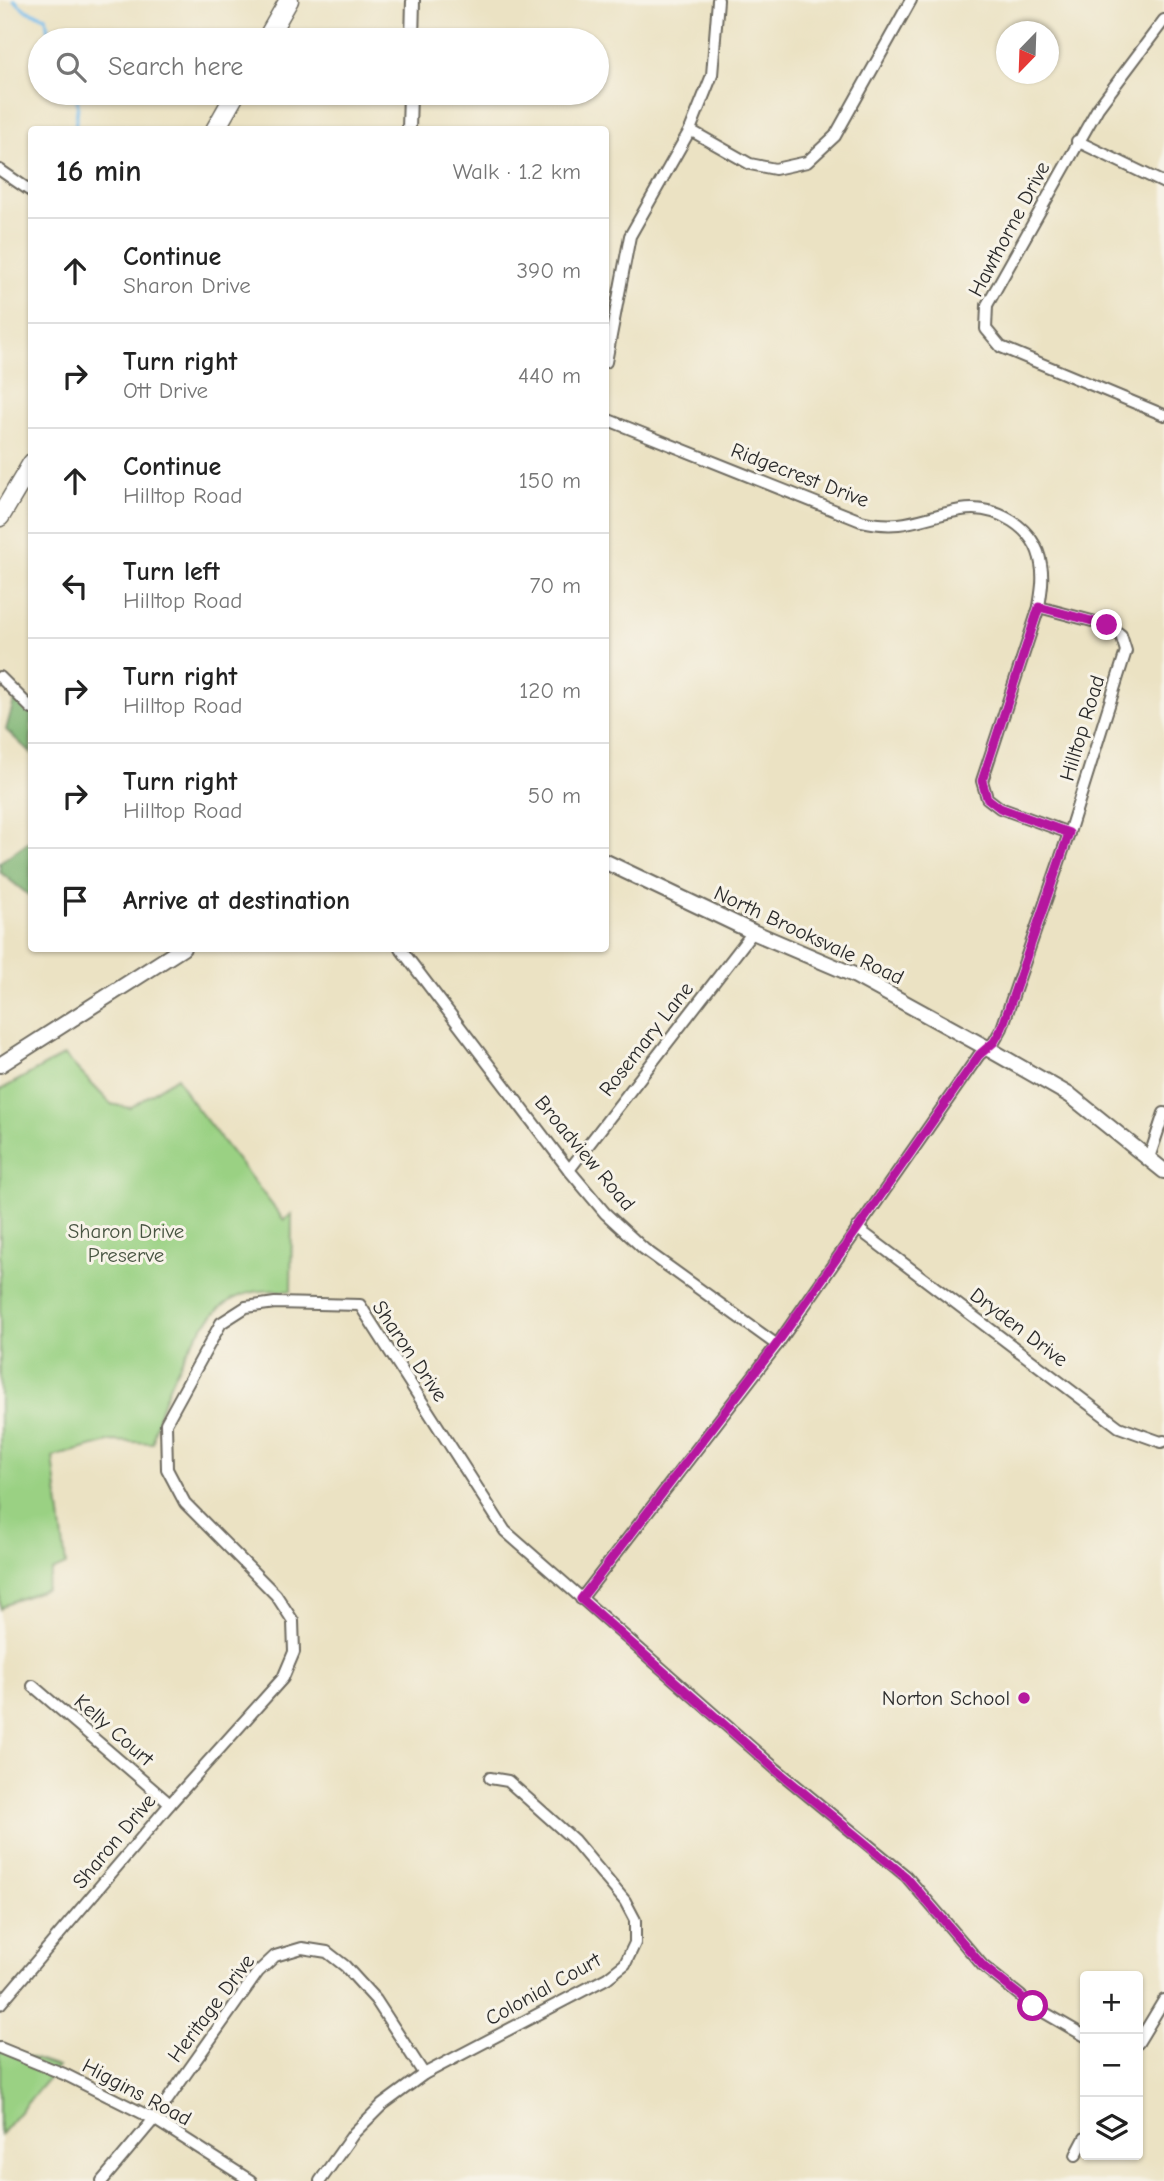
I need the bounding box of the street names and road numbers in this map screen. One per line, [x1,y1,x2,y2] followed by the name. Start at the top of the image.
[963,157,1055,301] street label: Hawthorne Drive
[728,438,872,512] street label: Ridgecrest Drive
[1055,672,1109,784] street label: Hilltop Road
[710,881,908,989] street label: North Brooksvale Road
[594,977,698,1101] street label: Rosemary Lane
[530,1090,640,1216] street label: Broadview Road
[965,1282,1073,1372] street label: Dryden Drive
[367,1296,453,1406] street label: Sharon Drive
[70,1689,159,1772] street label: Kelly Court
[67,1789,161,1893] street label: Sharon Drive
[481,1947,605,2030] street label: Colonial Court
[163,1949,259,2067] street label: Heritage Drive
[79,2053,195,2131] street label: Higgins Road

